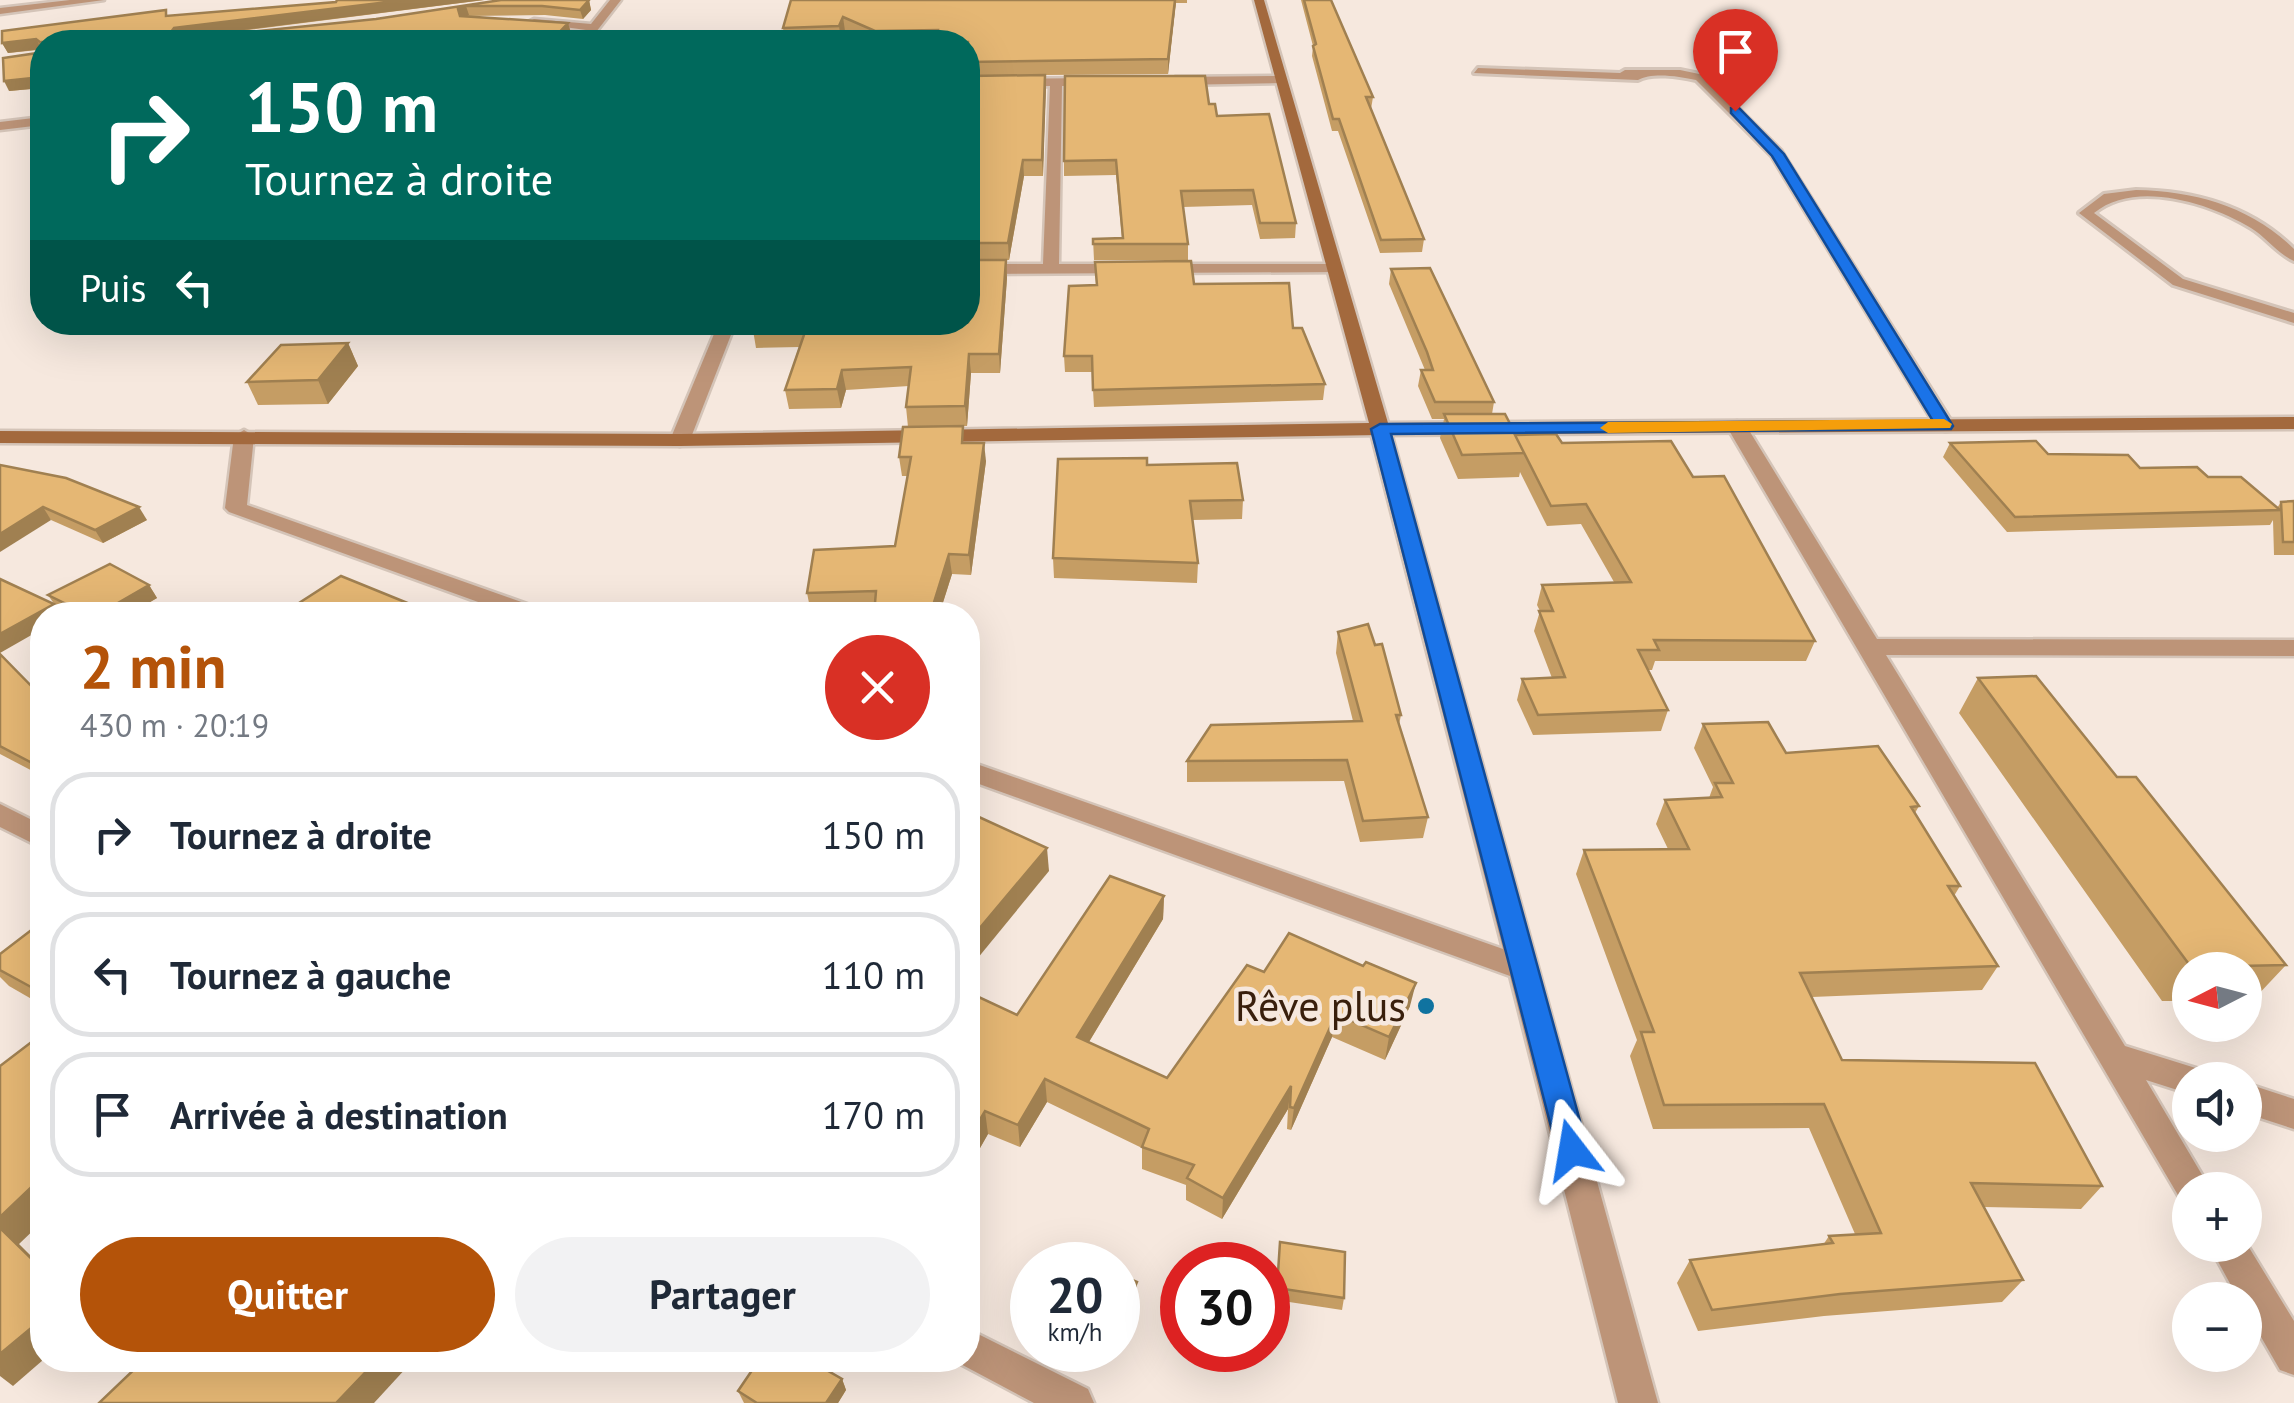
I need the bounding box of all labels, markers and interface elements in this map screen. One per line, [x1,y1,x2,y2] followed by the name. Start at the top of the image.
[1693,9,1778,112] pin
[1708,24,1763,79] icon: arrive
[245,61,438,151] text: 150 m
[80,70,210,200] icon: right
[245,149,553,207] text: Tournez à droite
[167,260,222,315] icon: left
[80,263,147,312] text: Puis
[80,627,226,705] text: 2 min
[825,635,930,740] button: close
[80,704,269,746] text: 430 m · 20:19
[85,807,140,862] icon: right
[170,810,432,859] text: Tournez à droite
[822,810,925,859] text: 150 m
[85,947,140,1002] icon: left
[170,950,451,999] text: Tournez à gauche
[822,950,925,999] text: 110 m
[2172,952,2262,1042] north arrow
[2172,952,2262,1372] map controls
[1235,978,1406,1033] place label: Rêve plus
[1415,995,1437,1017] marker: Rêve plus
[2172,1062,2262,1152] button: sound
[85,1087,140,1142] icon: arrive
[170,1090,508,1139] text: Arrivée à destination
[822,1090,925,1139] text: 170 m
[1520,1098,1624,1202] position arrow
[2172,1172,2262,1262] button: +
[80,1237,495,1352] button: Quitter
[515,1237,930,1352] button: Partager
[1160,1242,1290,1372] speed limit sign: 30
[1047,1262,1103,1327] text: 20
[2172,1282,2262,1372] button: −
[1048,1316,1102,1348] text: km/h

